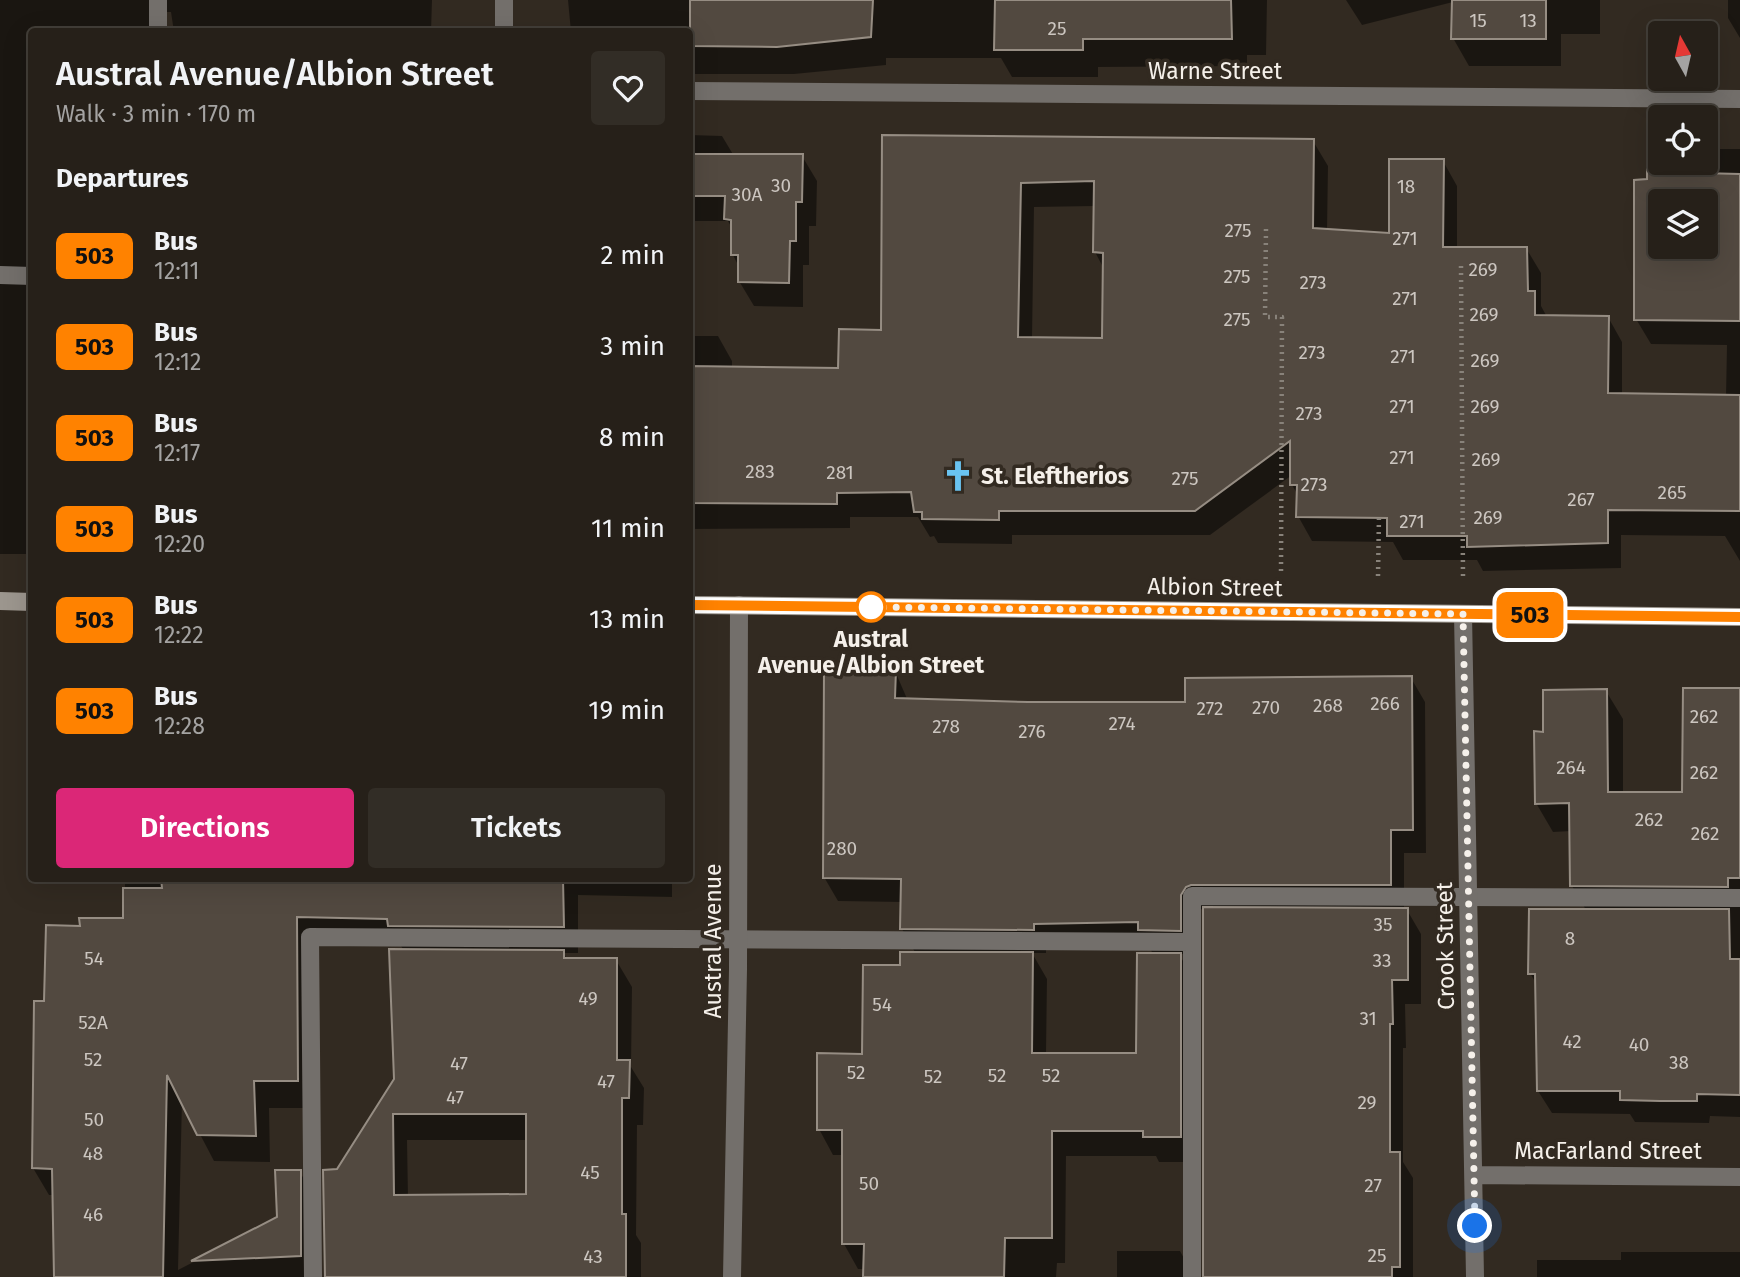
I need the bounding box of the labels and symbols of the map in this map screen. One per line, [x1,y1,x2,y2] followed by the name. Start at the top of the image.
[1469,9,1487,32] house number: 15
[1519,9,1537,32] house number: 13
[1048,17,1066,40] house number: 25
[1648,21,1718,91] north arrow
[1148,57,1283,85] street label: Warne Street
[771,174,791,197] house number: 30
[1397,175,1415,198] house number: 18
[732,183,763,206] house number: 30A
[1225,219,1251,242] house number: 275
[1392,227,1418,250] house number: 271
[1468,258,1498,281] house number: 269
[1224,265,1250,288] house number: 275
[1300,271,1326,294] house number: 273
[1392,287,1418,310] house number: 271
[1469,303,1499,326] house number: 269
[1224,308,1250,331] house number: 275
[1299,341,1325,364] house number: 273
[1390,345,1416,368] house number: 271
[1470,349,1500,372] house number: 269
[1389,395,1415,418] house number: 271
[1470,395,1500,418] house number: 269
[1296,402,1322,425] house number: 273
[1389,446,1415,469] house number: 271
[1471,448,1501,471] house number: 269
[941,459,975,493] church icon: St. Eleftherios
[745,460,775,483] house number: 283
[826,461,854,484] house number: 281
[981,462,1129,490] place label: St. Eleftherios
[1172,467,1198,490] house number: 275
[1301,473,1327,496] house number: 273
[1658,481,1686,504] house number: 265
[1567,488,1595,511] house number: 267
[1473,506,1503,529] house number: 269
[1399,510,1425,533] house number: 271
[1147,572,1284,602] street label: Albion Street
[856,592,886,622] marker: Austral Avenue/Albion Street
[1490,592,1570,638] line badge: 503
[757,625,985,679] place label: Austral Avenue/Albion Street
[1370,692,1400,715] house number: 266
[1313,694,1343,717] house number: 268
[1252,696,1280,719] house number: 270
[1197,697,1223,720] house number: 272
[1690,705,1718,728] house number: 262
[1109,712,1136,735] house number: 274
[932,715,960,738] house number: 278
[1018,720,1046,743] house number: 276
[1556,756,1586,779] house number: 264
[1690,761,1718,784] house number: 262
[1635,808,1663,831] house number: 262
[1691,822,1719,845] house number: 262
[827,837,857,860] house number: 280
[699,863,727,1019] street label: Austral Avenue
[1430,881,1460,1010] street label: Crook Street
[1373,913,1393,936] house number: 35
[1565,927,1575,950] house number: 8
[84,947,104,970] house number: 54
[1373,949,1391,972] house number: 33
[578,987,598,1010] house number: 49
[872,993,892,1016] house number: 54
[1359,1007,1377,1030] house number: 31
[78,1011,108,1034] house number: 52A
[1562,1030,1582,1053] house number: 42
[1629,1033,1649,1056] house number: 40
[84,1048,102,1071] house number: 52
[1669,1051,1689,1074] house number: 38
[450,1052,468,1075] house number: 47
[847,1061,865,1084] house number: 52
[988,1064,1006,1087] house number: 52
[1042,1064,1060,1087] house number: 52
[924,1065,942,1088] house number: 52
[597,1070,615,1093] house number: 47
[446,1086,464,1109] house number: 47
[1357,1091,1377,1114] house number: 29
[84,1108,104,1131] house number: 50
[1514,1137,1702,1165] street label: MacFarland Street
[83,1142,103,1165] house number: 48
[580,1161,600,1184] house number: 45
[859,1172,879,1195] house number: 50
[1364,1174,1382,1197] house number: 27
[83,1203,103,1226] house number: 46
[1457,1208,1492,1243] your location
[1368,1244,1386,1267] house number: 25
[583,1245,603,1268] house number: 43

